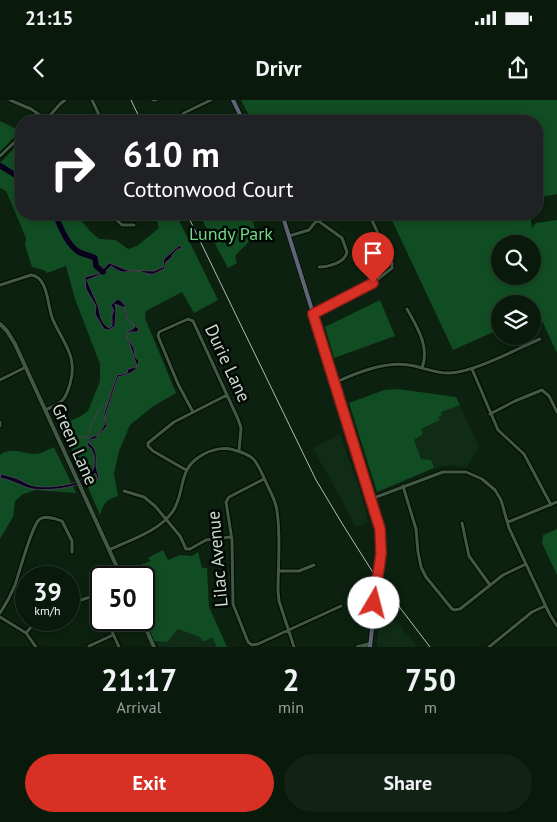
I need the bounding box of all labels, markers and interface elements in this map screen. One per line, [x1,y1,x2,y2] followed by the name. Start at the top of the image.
[25,6,73,30] text: 21:15
[25,54,53,82] icon: back
[255,54,302,82] text: Drivr
[504,54,532,82] icon: share
[123,131,220,177] text: 610 m
[40,135,105,200] icon: right
[123,175,293,203] text: Cottonwood Court
[189,222,273,245] park label: Lundy Park
[352,232,394,283] pin
[491,235,541,345] map controls
[491,235,541,285] button: search
[359,239,387,267] icon: arrive
[491,295,541,345] button: layers
[200,320,256,406] street label: Durie Lane
[47,400,103,488] street label: Green Lane
[201,510,233,608] street label: Lilac Avenue
[90,566,155,631] speed limit sign: 50
[33,576,62,608] text: 39
[347,576,399,628] position arrow
[34,603,61,618] text: km/h
[101,660,177,699] text: 21:17
[283,660,300,699] text: 2
[405,660,456,699] text: 750
[117,697,161,717] text: Arrival
[278,697,304,717] text: min
[424,697,437,717] text: m
[25,754,274,812] button: Exit
[284,754,532,812] button: Share

